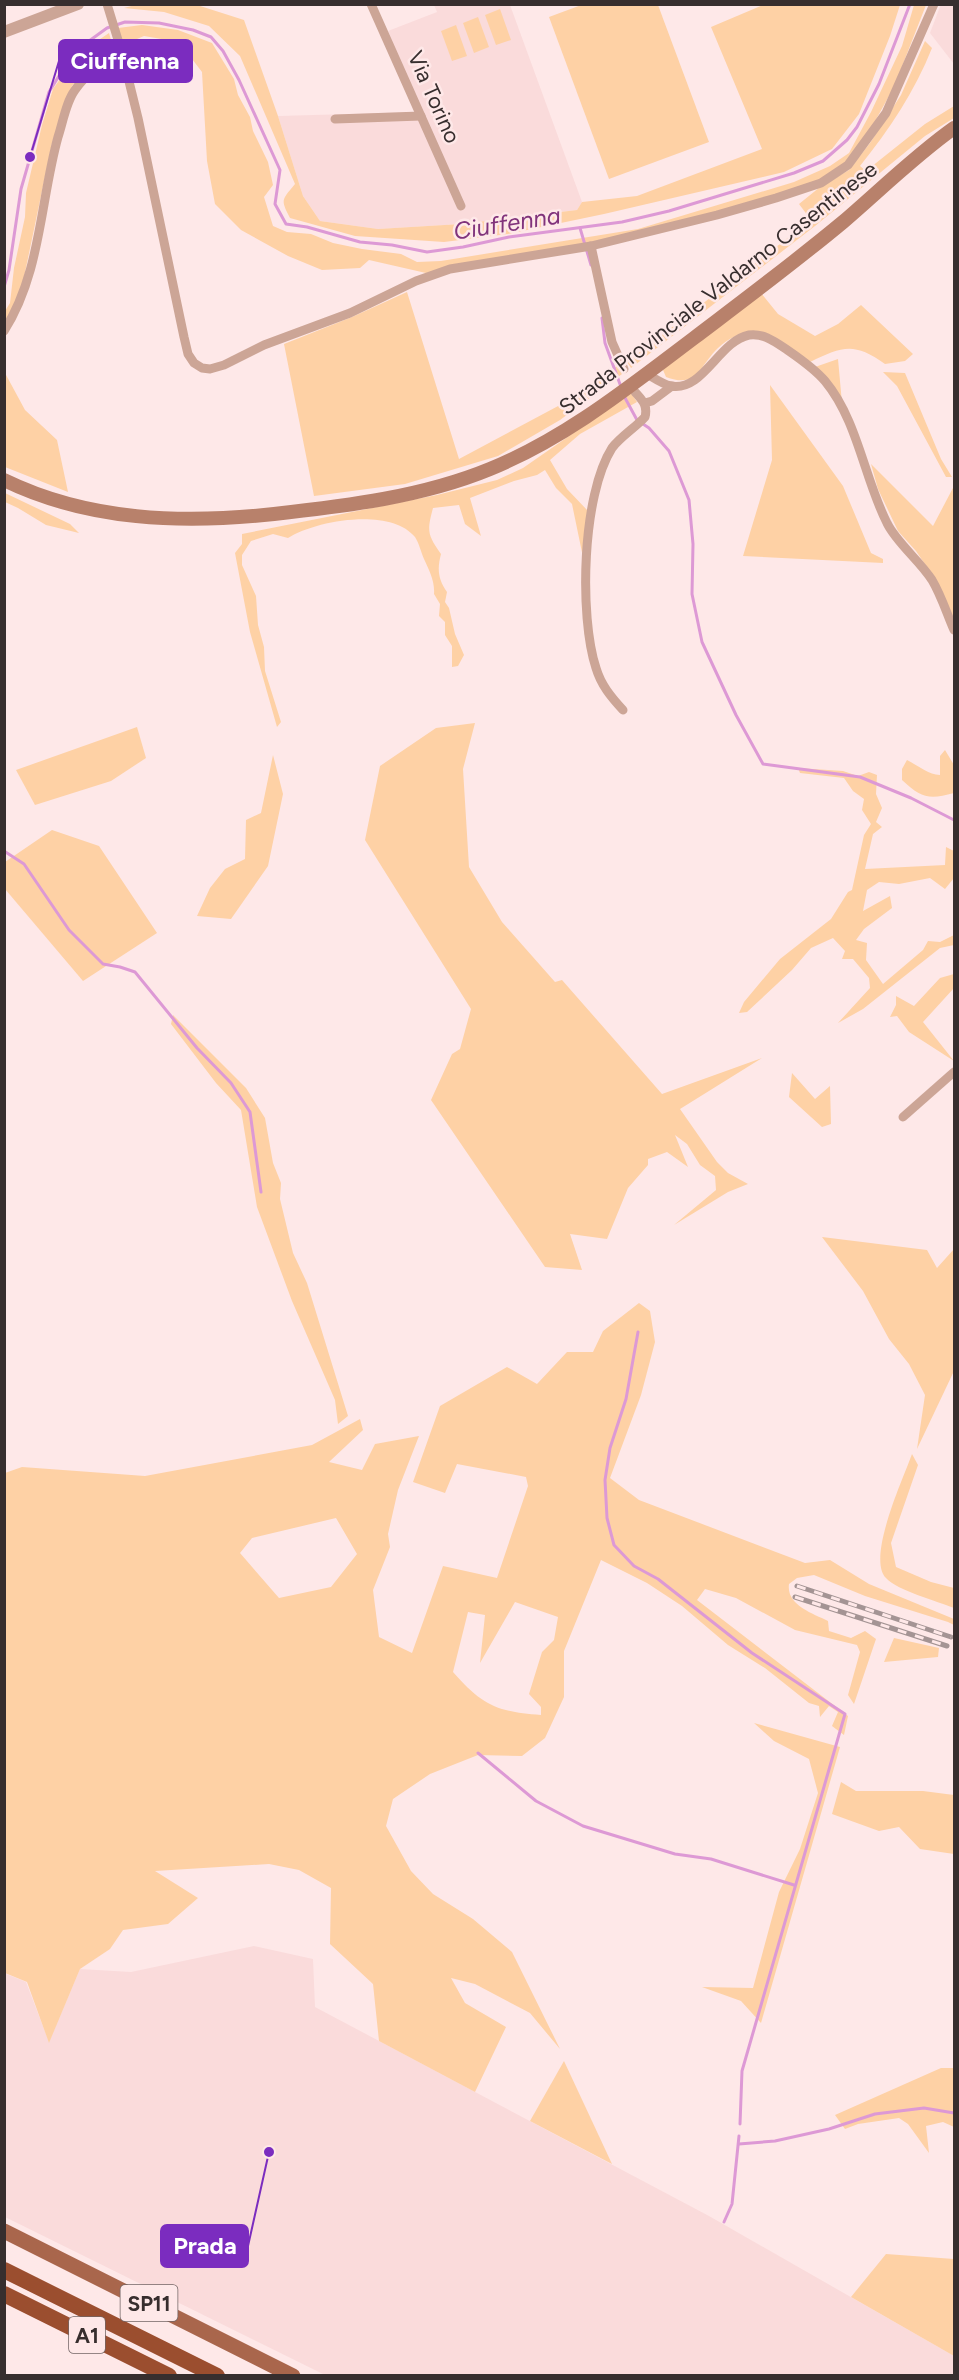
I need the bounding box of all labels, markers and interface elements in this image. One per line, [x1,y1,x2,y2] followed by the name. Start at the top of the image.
[59,40,192,82] callout: Ciuffenna
[70,46,180,75] text: Ciuffenna
[402,47,466,147] street label: Via Torino
[554,155,882,421] street label: Strada Provinciale Valdarno Casentinese
[451,200,563,246] water label: Ciuffenna
[161,2225,248,2267] callout: Prada
[173,2231,237,2260] text: Prada
[120,2285,178,2321] road number: SP11
[69,2317,105,2353] road number: A1

